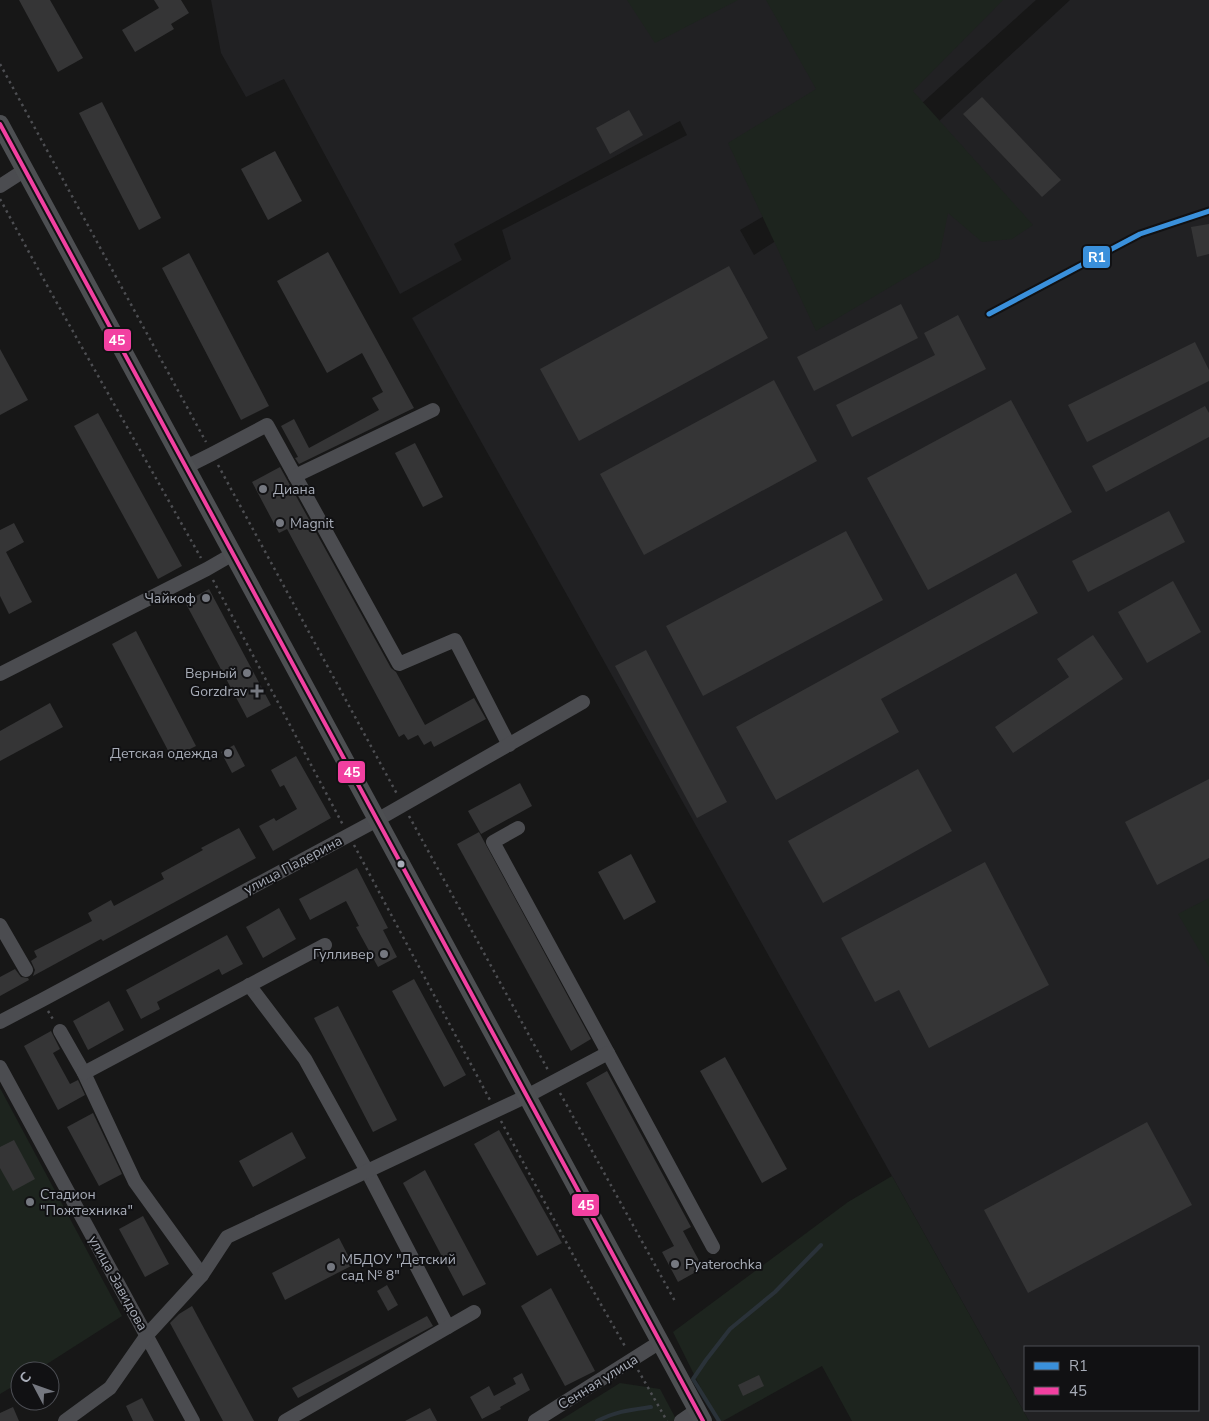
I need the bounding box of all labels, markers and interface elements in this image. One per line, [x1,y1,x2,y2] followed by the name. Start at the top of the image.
[1082,245,1111,269] line badge: R1
[1088,248,1106,267] text: R1
[103,328,132,352] line badge: 45
[109,331,125,350] text: 45
[273,480,315,499] place label: Диана
[257,483,269,495] marker: Диана
[290,514,334,533] place label: Magnit
[274,517,286,529] marker: Magnit
[144,589,196,608] place label: Чайкоф
[200,592,212,604] marker: Чайкоф
[185,664,237,683] place label: Верный
[241,667,253,679] marker: Верный
[190,682,248,701] place label: Gorzdrav
[251,685,263,697] marker: Gorzdrav
[110,744,218,763] place label: Детская одежда
[222,747,234,759] marker: Детская одежда
[337,760,366,784] line badge: 45
[344,763,360,782] text: 45
[240,831,346,899] street label: улица Падерина
[396,859,406,869] unlabelled marker
[313,945,374,964] place label: Гулливер
[378,948,390,960] marker: Гулливер
[40,1185,133,1220] place label: Стадион "Пожтехника"
[571,1193,600,1217] line badge: 45
[24,1196,36,1208] marker: Стадион "Пожтехника"
[578,1196,594,1215] text: 45
[84,1232,152,1334] street label: улица Завидова
[341,1250,456,1285] place label: МБДОУ "Детский сад № 8"
[685,1255,762,1274] place label: Pyaterochka
[669,1258,681,1270] marker: Pyaterochka
[325,1261,337,1273] marker: МБДОУ "Детский сад № 8"
[1024,1346,1199,1411] legend
[554,1350,642,1414] street label: Сенная улица
[1069,1356,1088,1376] text: R1
[10,1361,60,1411] north arrow
[15,1368,36,1388] text: С
[1069,1381,1087,1401] text: 45

